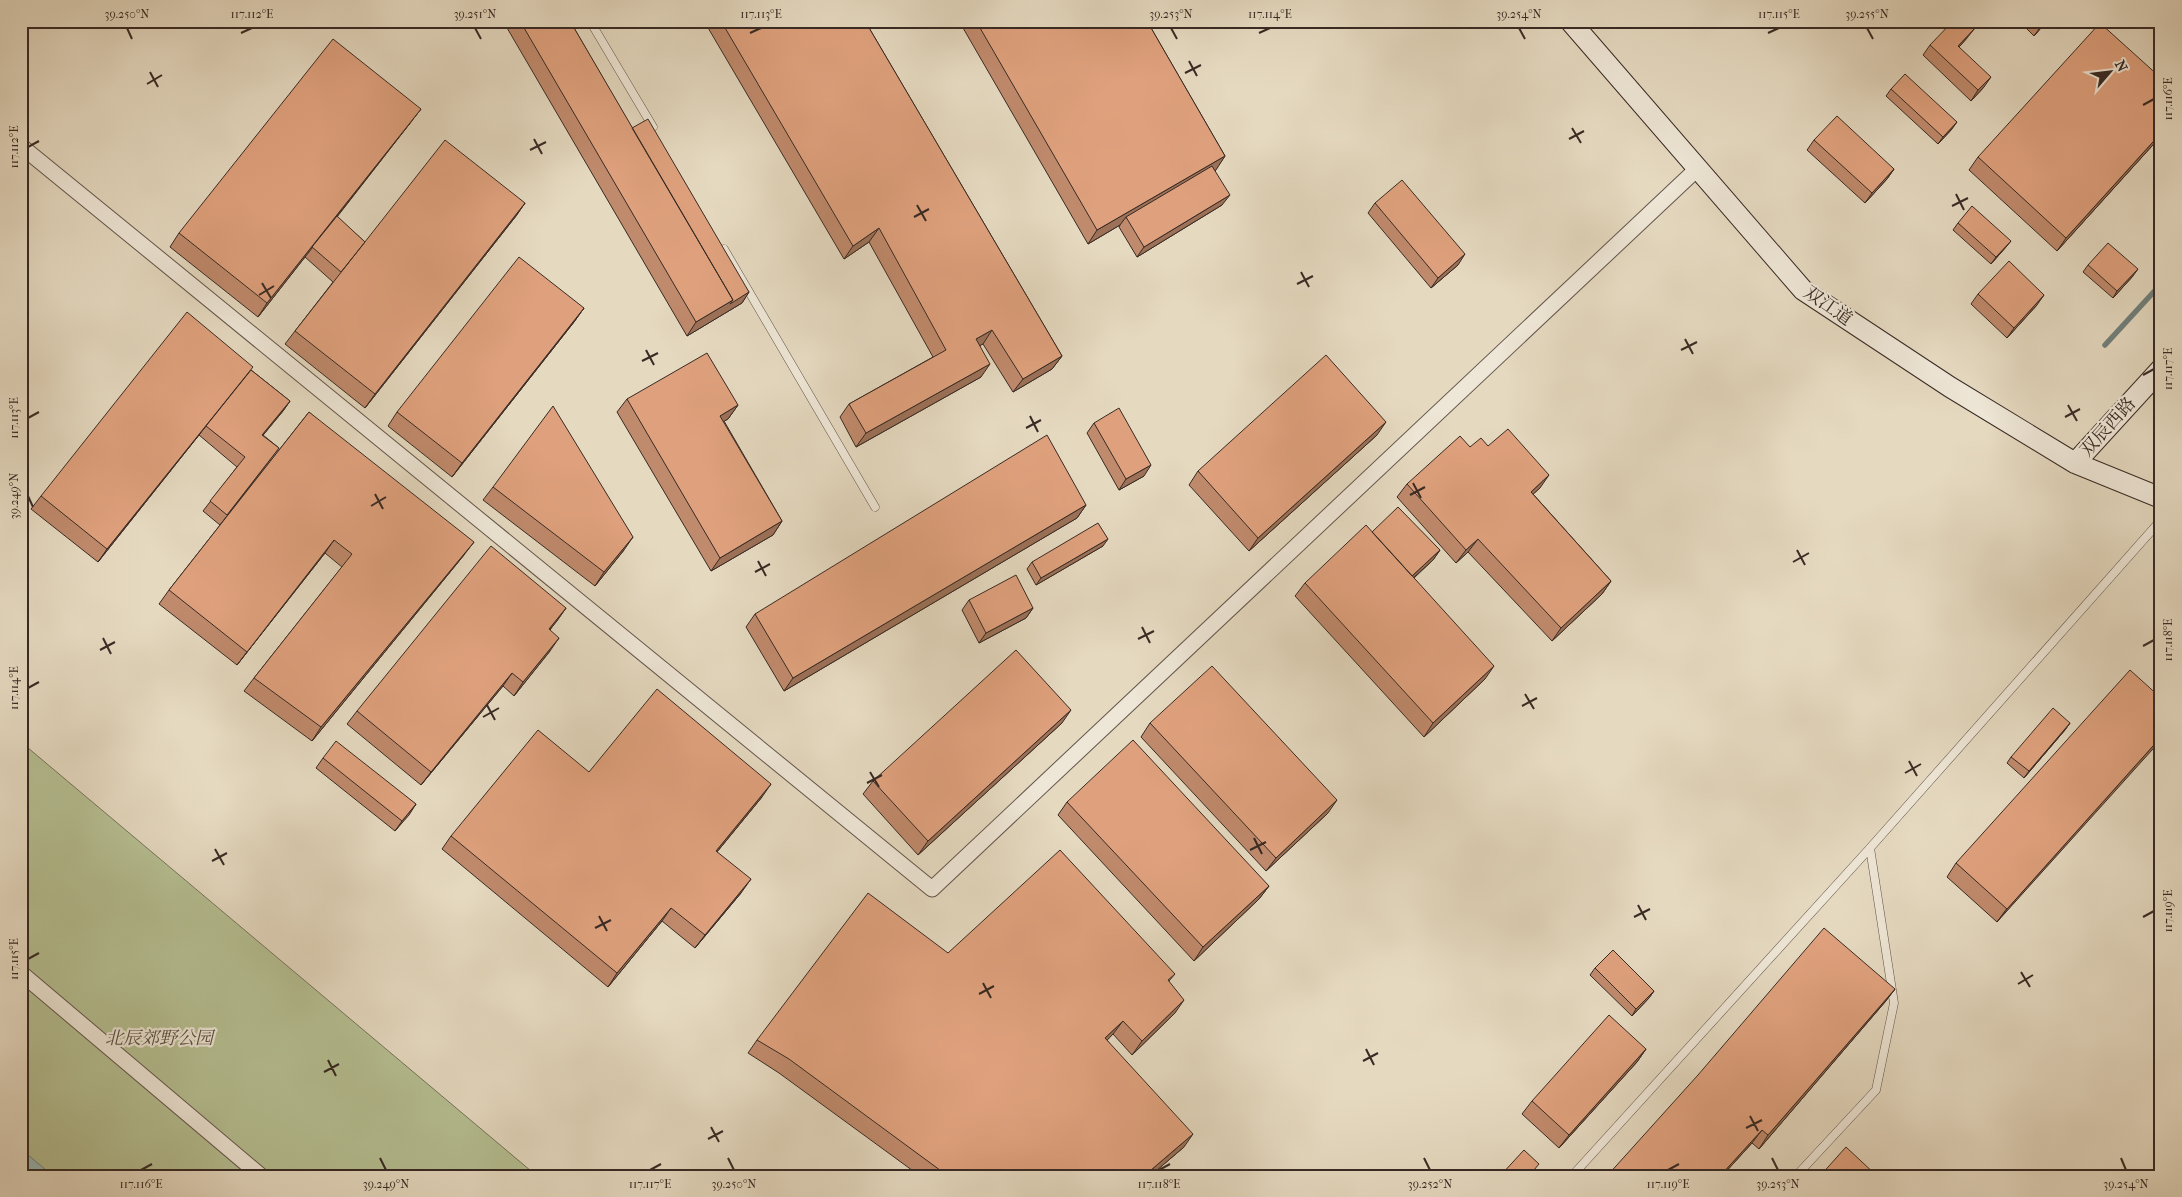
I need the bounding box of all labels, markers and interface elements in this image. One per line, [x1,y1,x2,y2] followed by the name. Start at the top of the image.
[105,7,149,21] text: 39.250°N
[231,7,273,21] text: 117.112°E
[454,7,496,21] text: 39.251°N
[740,7,782,21] text: 117.113°E
[1149,7,1193,21] text: 39.253°N
[1248,7,1292,21] text: 117.114°E
[1496,7,1542,21] text: 39.254°N
[1758,7,1800,21] text: 117.115°E
[1845,7,1889,21] text: 39.255°N
[2084,48,2134,98] north arrow
[2111,57,2131,75] text: N
[2161,77,2175,121] text: 117.116°E
[7,126,21,168] text: 117.112°E
[1800,282,1856,330] street label: 双江道
[2161,348,2175,390] text: 117.117°E
[2076,393,2140,461] street label: 双辰西路
[7,397,21,439] text: 117.113°E
[7,473,21,519] text: 39.249°N
[2161,619,2175,661] text: 117.118°E
[7,666,21,710] text: 117.114°E
[2161,889,2175,933] text: 117.119°E
[7,938,21,980] text: 117.115°E
[105,1028,216,1049] park label: 北辰郊野公园
[119,1177,163,1191] text: 117.116°E
[363,1177,409,1191] text: 39.249°N
[629,1177,671,1191] text: 117.117°E
[712,1177,756,1191] text: 39.250°N
[1138,1177,1180,1191] text: 117.118°E
[1408,1177,1452,1191] text: 39.252°N
[1646,1177,1690,1191] text: 117.119°E
[1756,1177,1800,1191] text: 39.253°N
[2103,1177,2149,1191] text: 39.254°N

